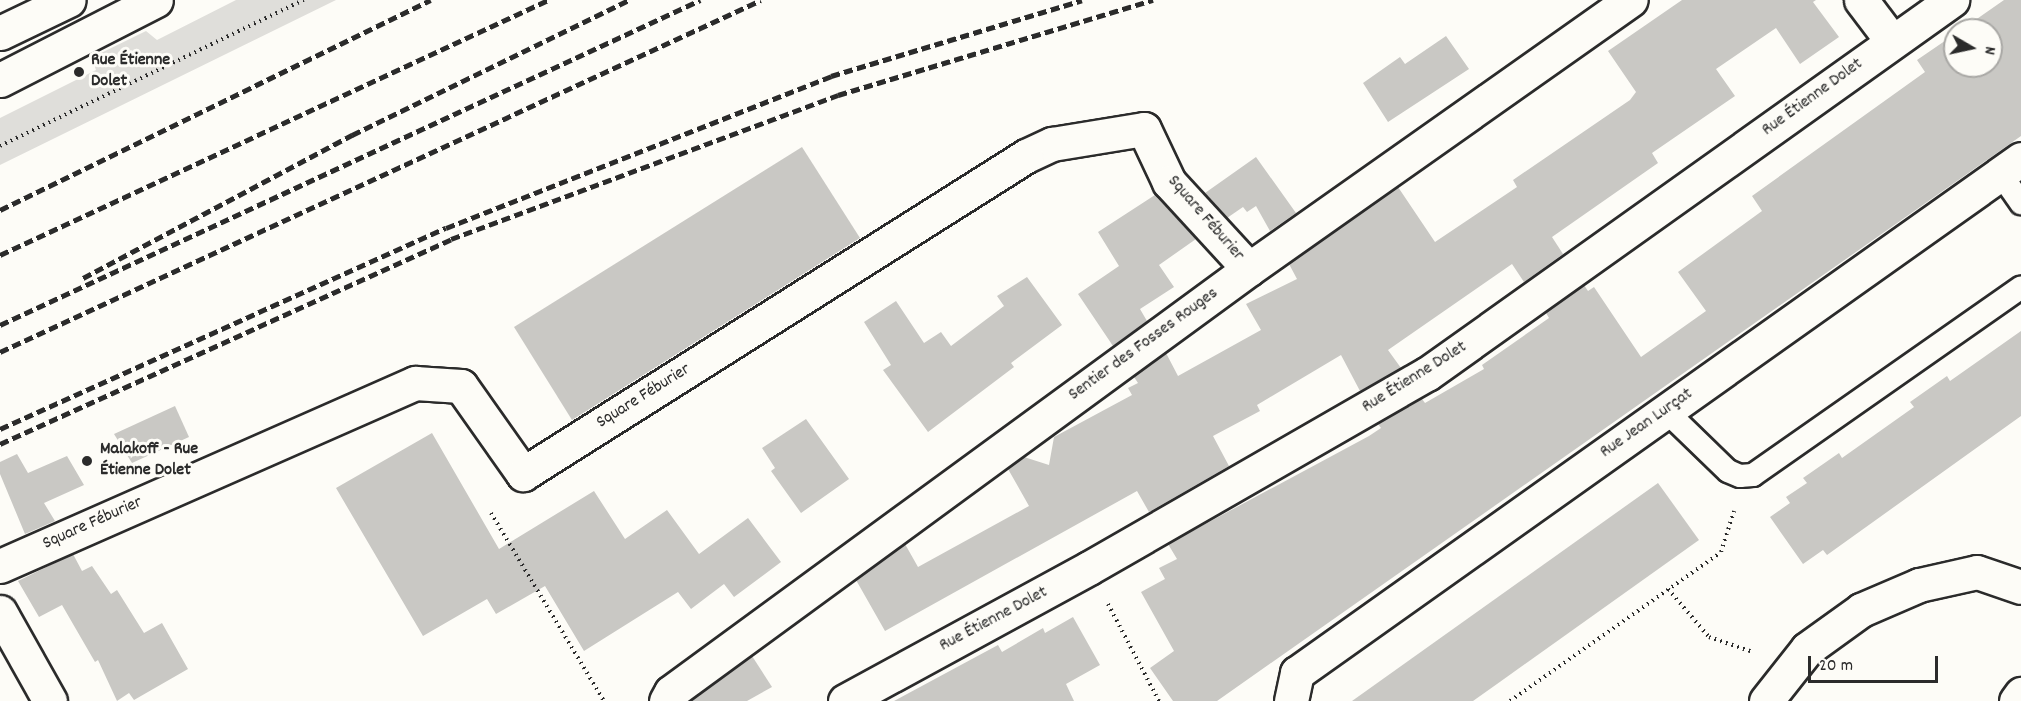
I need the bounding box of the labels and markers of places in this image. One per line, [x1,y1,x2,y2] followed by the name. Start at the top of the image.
[91,51,170,94] place label: Rue Étienne Dolet
[72,65,86,79] marker: Rue Étienne Dolet
[100,440,198,482] place label: Malakoff - Rue Étienne Dolet
[78,452,96,470] marker: Malakoff - Rue Étienne Dolet

